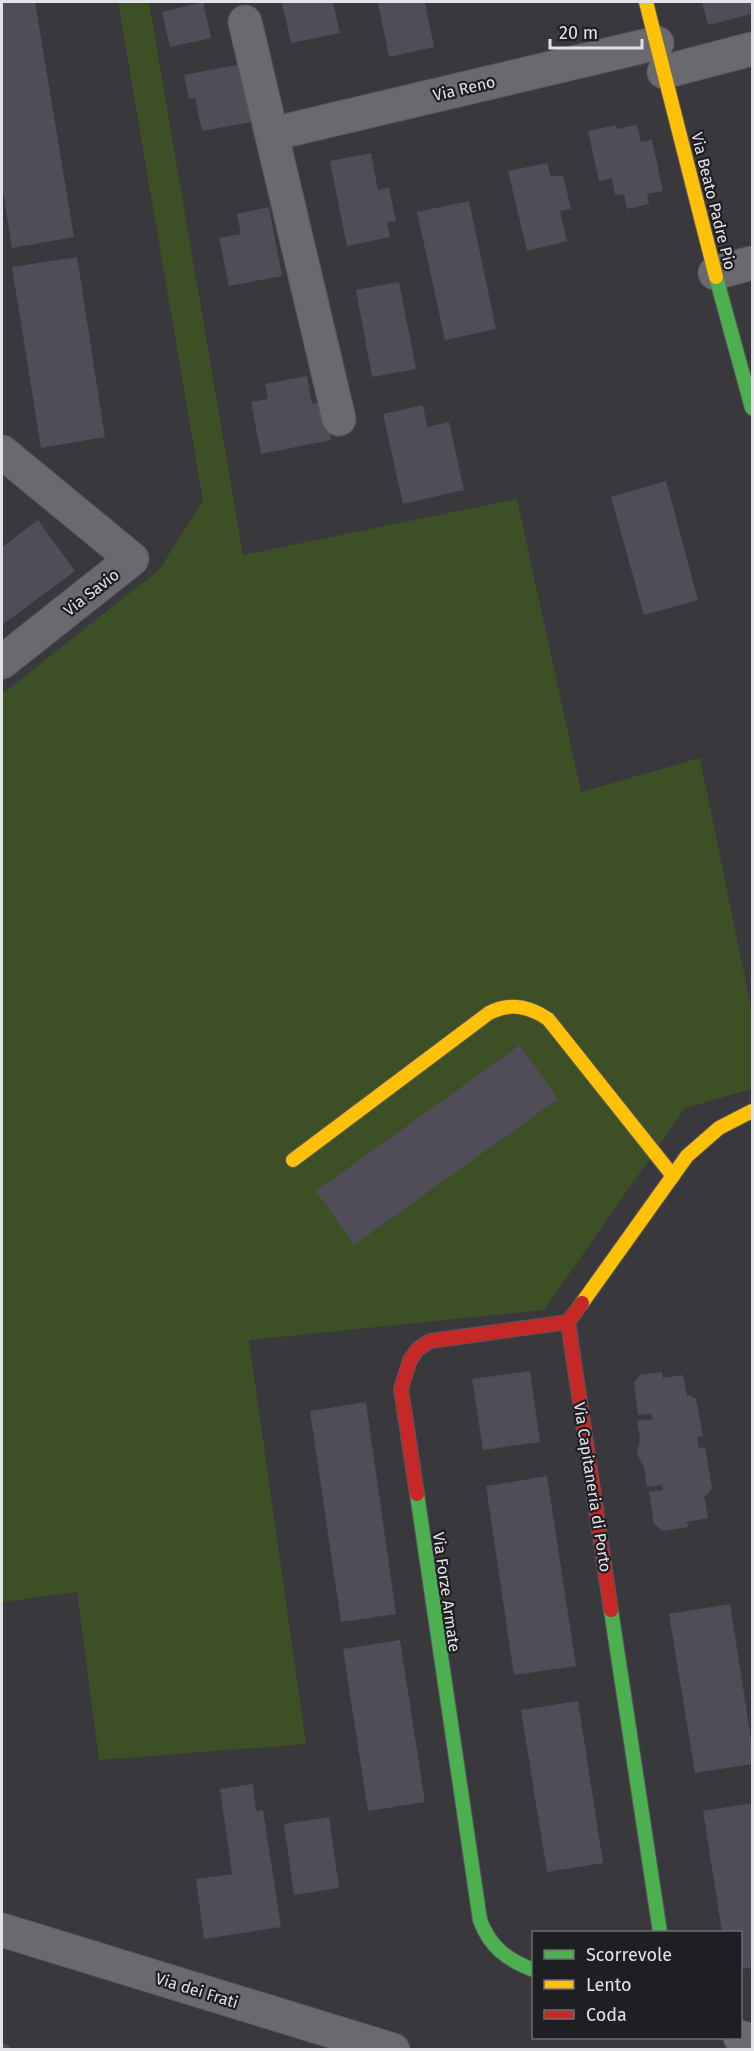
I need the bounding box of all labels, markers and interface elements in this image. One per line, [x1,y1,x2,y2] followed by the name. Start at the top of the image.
[550,12,642,50] scale bar
[559,22,598,44] text: 20 m
[431,72,497,105] street label: Via Reno
[687,130,740,272] street label: Via Beato Padre Pio
[60,565,123,620] street label: Via Savio
[570,1401,615,1573] street label: Via Capitaneria di Porto
[429,1531,464,1653] street label: Via Forze Armate
[532,1931,742,2039] legend
[586,1944,672,1966] text: Scorrevole
[153,1969,240,2012] street label: Via dei Frati
[586,1974,632,1996] text: Lento
[586,2004,627,2026] text: Coda

